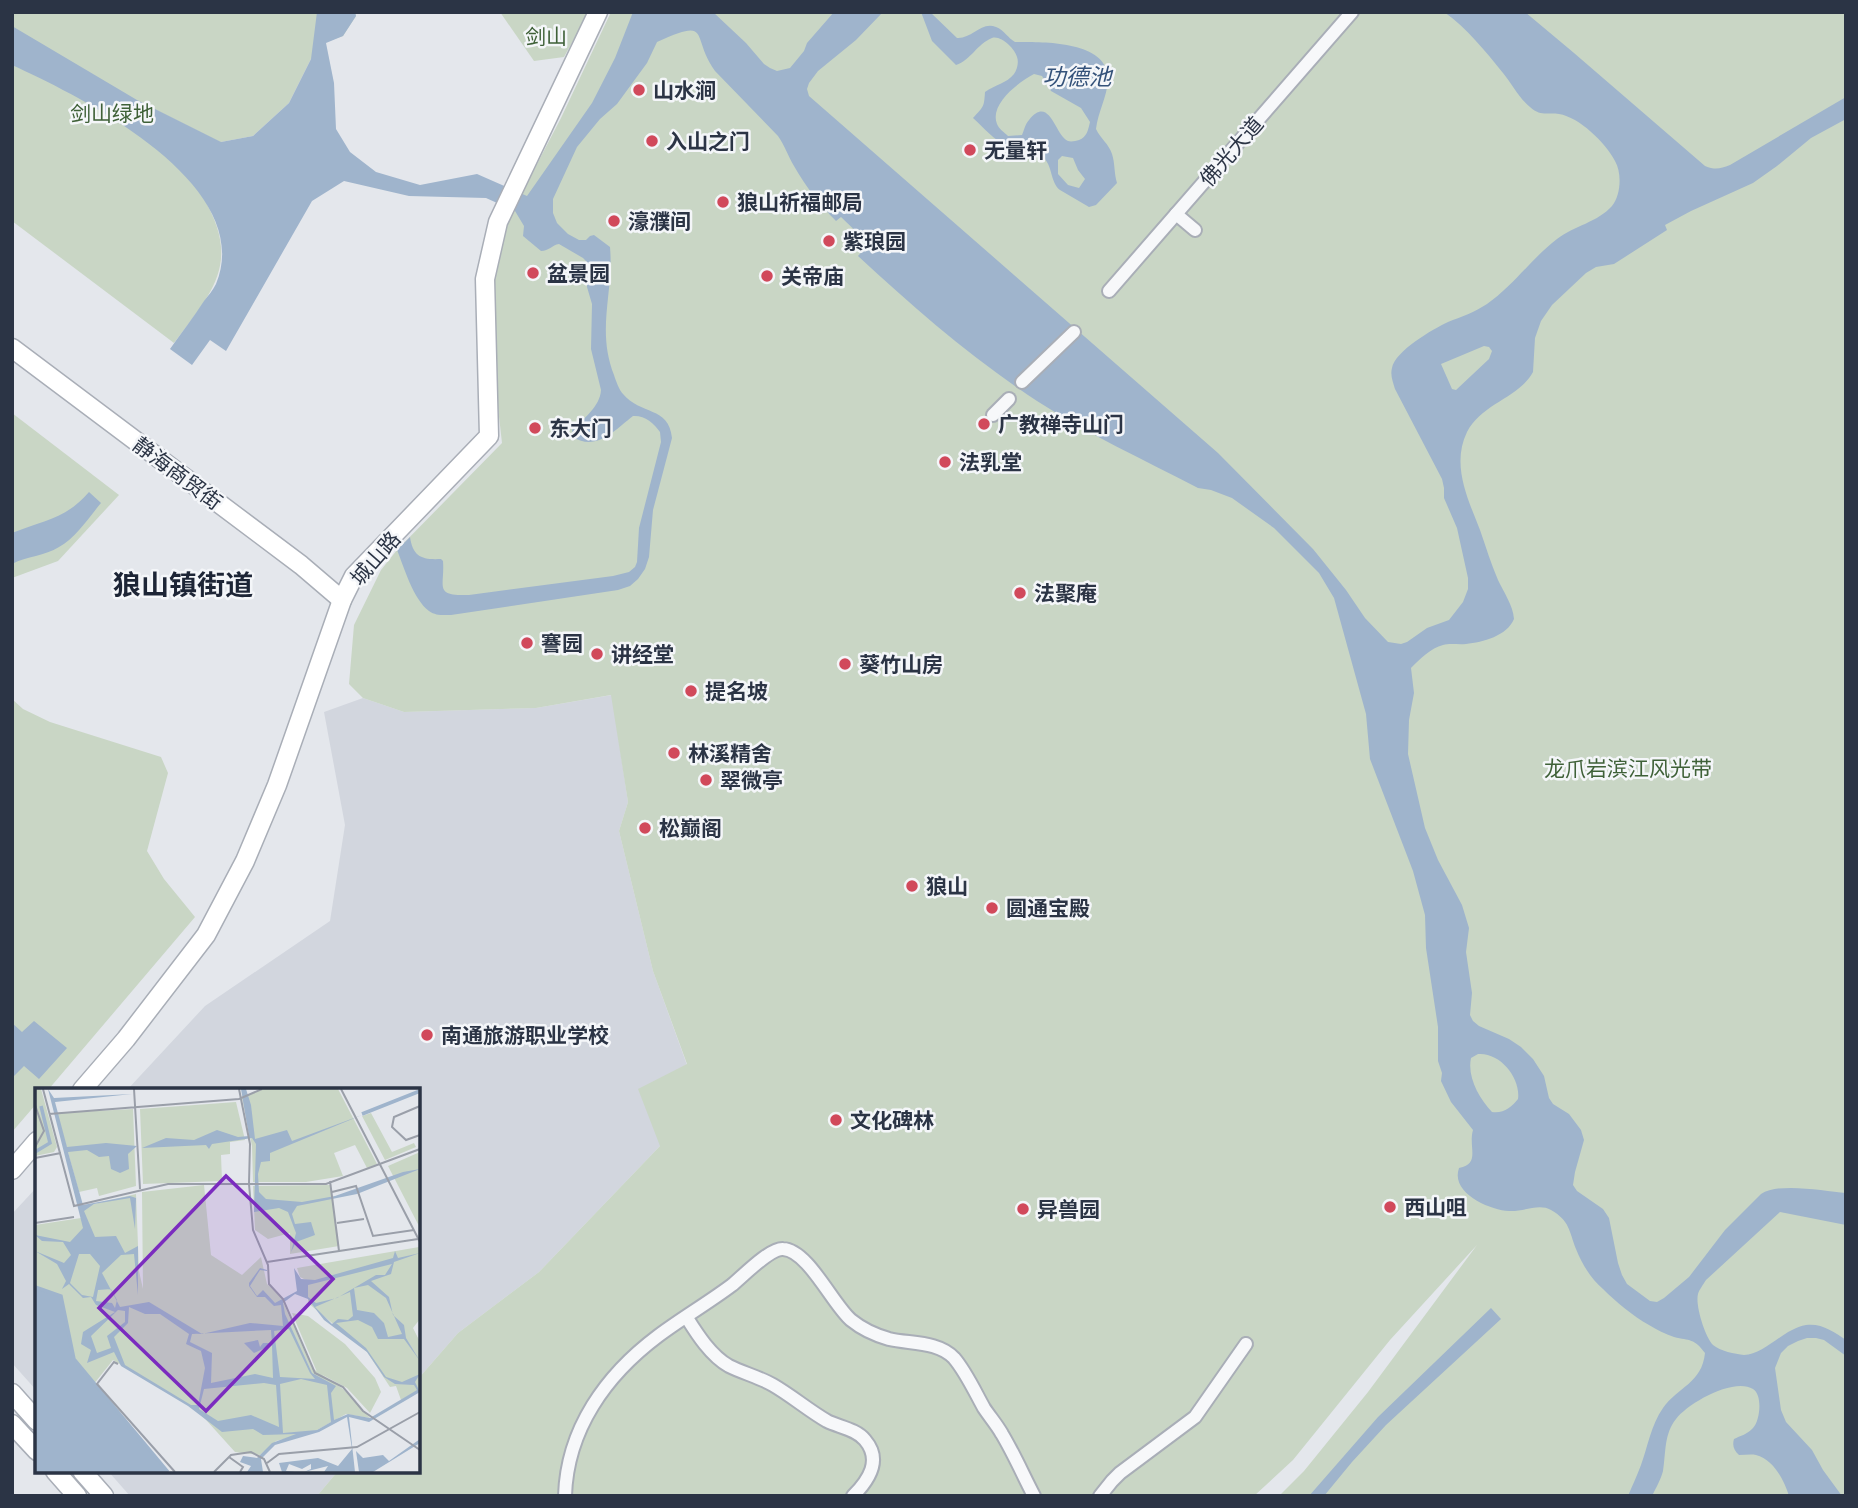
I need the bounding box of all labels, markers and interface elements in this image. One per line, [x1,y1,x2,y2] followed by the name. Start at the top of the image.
[525,23,567,49] park label: 剑山
[1043,62,1114,90] water label: 功德池
[653,77,716,103] place label: 山水涧
[631,82,647,98] marker: 山水涧
[70,100,154,126] park label: 剑山绿地
[1194,111,1268,191] street label: 佛光大道
[666,128,750,154] place label: 入山之门
[644,133,660,149] marker: 入山之门
[984,137,1047,163] place label: 无量轩
[962,142,978,158] marker: 无量轩
[737,189,863,215] place label: 狼山祈福邮局
[715,194,731,210] marker: 狼山祈福邮局
[628,208,691,234] place label: 濠濮间
[606,213,622,229] marker: 濠濮间
[843,228,906,254] place label: 紫琅园
[821,233,837,249] marker: 紫琅园
[547,260,610,286] place label: 盆景园
[781,263,844,289] place label: 关帝庙
[525,265,541,281] marker: 盆景园
[759,268,775,284] marker: 关帝庙
[998,411,1124,437] place label: 广教禅寺山门
[549,415,612,441] place label: 东大门
[976,416,992,432] marker: 广教禅寺山门
[527,420,543,436] marker: 东大门
[128,431,228,515] street label: 静海商贸街
[959,449,1022,475] place label: 法乳堂
[937,454,953,470] marker: 法乳堂
[345,526,405,590] street label: 城山路
[113,568,253,601] district label: 狼山镇街道
[1034,580,1097,606] place label: 法聚庵
[1012,585,1028,601] marker: 法聚庵
[541,630,583,656] place label: 謇园
[519,635,535,651] marker: 謇园
[611,641,674,667] place label: 讲经堂
[589,646,605,662] marker: 讲经堂
[859,651,943,677] place label: 葵竹山房
[837,656,853,672] marker: 葵竹山房
[705,678,768,704] place label: 提名坡
[683,683,699,699] marker: 提名坡
[688,740,772,766] place label: 林溪精舍
[666,745,682,761] marker: 林溪精舍
[1544,755,1712,781] park label: 龙爪岩滨江风光带
[720,767,783,793] place label: 翠微亭
[698,772,714,788] marker: 翠微亭
[659,815,722,841] place label: 松巅阁
[637,820,653,836] marker: 松巅阁
[926,873,968,899] place label: 狼山
[904,878,920,894] marker: 狼山
[1006,895,1090,921] place label: 圆通宝殿
[984,900,1000,916] marker: 圆通宝殿
[441,1022,609,1048] place label: 南通旅游职业学校
[419,1027,435,1043] marker: 南通旅游职业学校
[35,1088,420,1473] inset map
[850,1107,934,1133] place label: 文化碑林
[828,1112,844,1128] marker: 文化碑林
[1404,1194,1467,1220] place label: 西山咀
[1037,1196,1100,1222] place label: 异兽园
[1382,1199,1398,1215] marker: 西山咀
[1015,1201,1031,1217] marker: 异兽园

